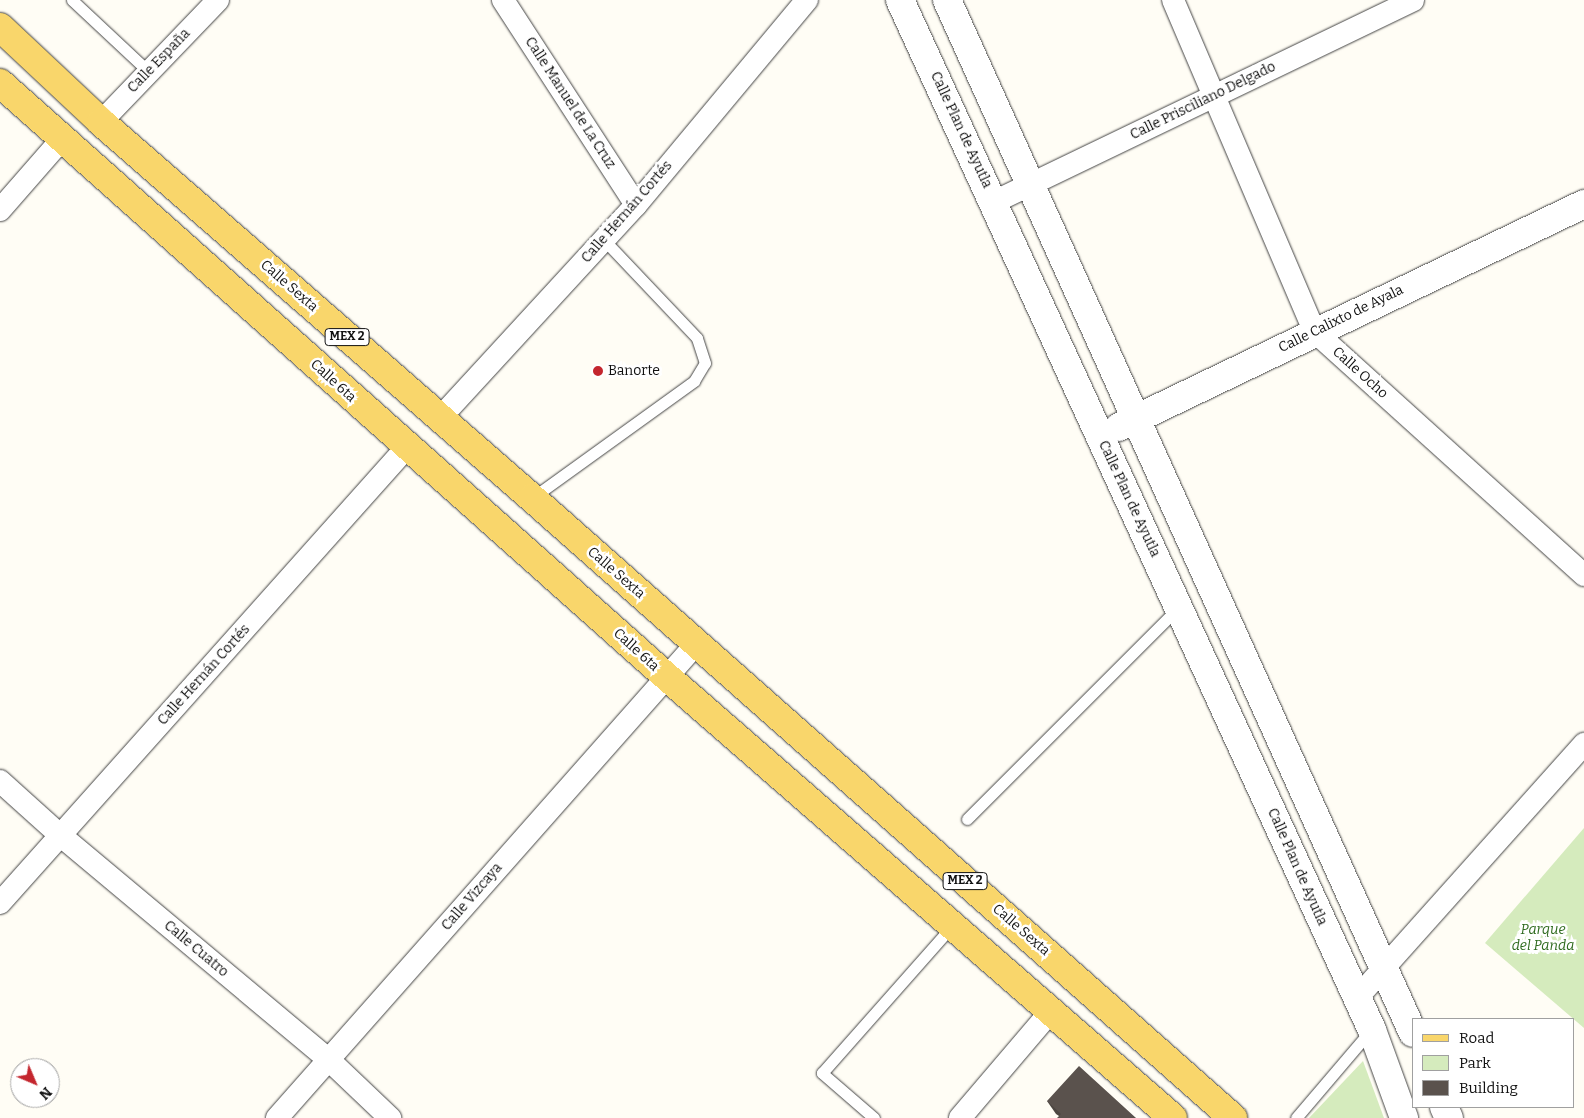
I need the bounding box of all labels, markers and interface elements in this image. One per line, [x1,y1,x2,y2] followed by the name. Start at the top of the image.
[124,25,194,97] street label: Calle España
[521,34,619,172] street label: Calle Manuel de La Cruz
[1127,58,1279,144] street label: Calle Prisciliano Delgado
[927,69,995,191] street label: Calle Plan de Ayutla
[578,158,676,266] street label: Calle Hernán Cortés
[257,257,321,315] street label: Calle Sexta
[1276,281,1406,357] street label: Calle Calixto de Ayala
[324,328,370,347] road number: MEX 2
[1329,344,1391,402] street label: Calle Ocho
[307,356,359,406] street label: Calle 6ta
[608,363,660,379] place label: Banorte
[592,365,604,377] marker: Banorte
[1095,438,1163,560] street label: Calle Plan de Ayutla
[584,544,648,602] street label: Calle Sexta
[154,621,254,729] street label: Calle Hernán Cortés
[610,625,662,675] street label: Calle 6ta
[1264,806,1330,928] street label: Calle Plan de Ayutla
[438,860,506,934] street label: Calle Vizcaya
[942,871,988,890] road number: MEX 2
[989,901,1053,959] street label: Calle Sexta
[160,917,232,981] street label: Calle Cuatro
[1512,922,1574,954] park label: Parque del Panda
[1412,1018,1574,1108] legend
[1459,1029,1494,1047] text: Road
[1459,1054,1491,1072] text: Park
[10,1058,60,1108] north arrow
[1459,1079,1518,1097] text: Building
[35,1083,55,1103] text: N

